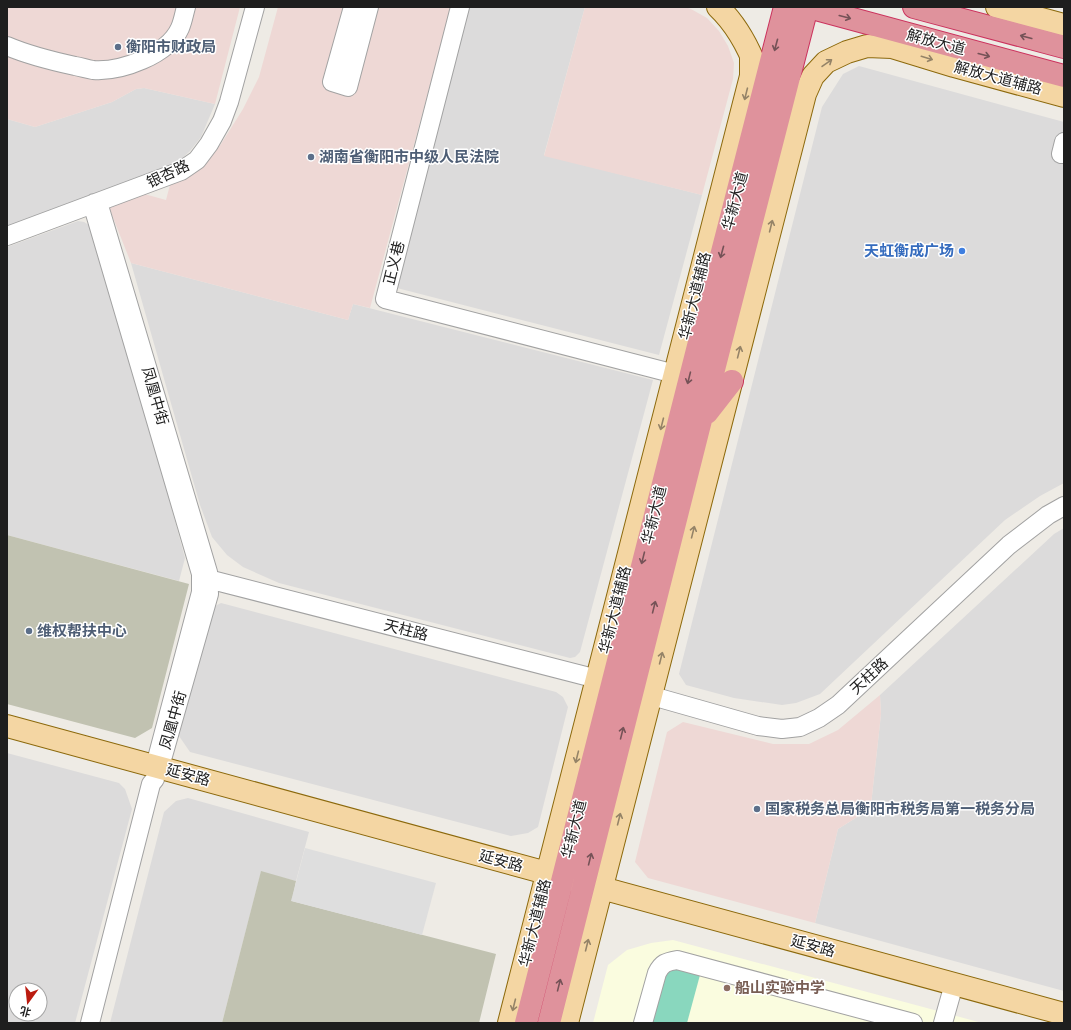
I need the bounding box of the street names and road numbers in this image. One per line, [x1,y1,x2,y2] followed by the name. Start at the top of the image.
[905,26,967,58] street label: 解放大道
[952,58,1044,98] street label: 解放大道辅路
[144,156,192,192] street label: 银杏路
[719,170,751,232] street label: 华新大道
[380,239,408,287] street label: 正义巷
[675,250,715,342] street label: 华新大道辅路
[138,365,172,427] street label: 凤凰中街
[638,484,670,546] street label: 华新大道
[595,564,635,656] street label: 华新大道辅路
[382,616,430,644] street label: 天柱路
[846,654,892,698] street label: 天柱路
[156,689,190,751] street label: 凤凰中街
[164,760,212,790] street label: 延安路
[558,798,590,860] street label: 华新大道
[477,846,525,876] street label: 延安路
[515,877,555,969] street label: 华新大道辅路
[789,931,837,961] street label: 延安路

